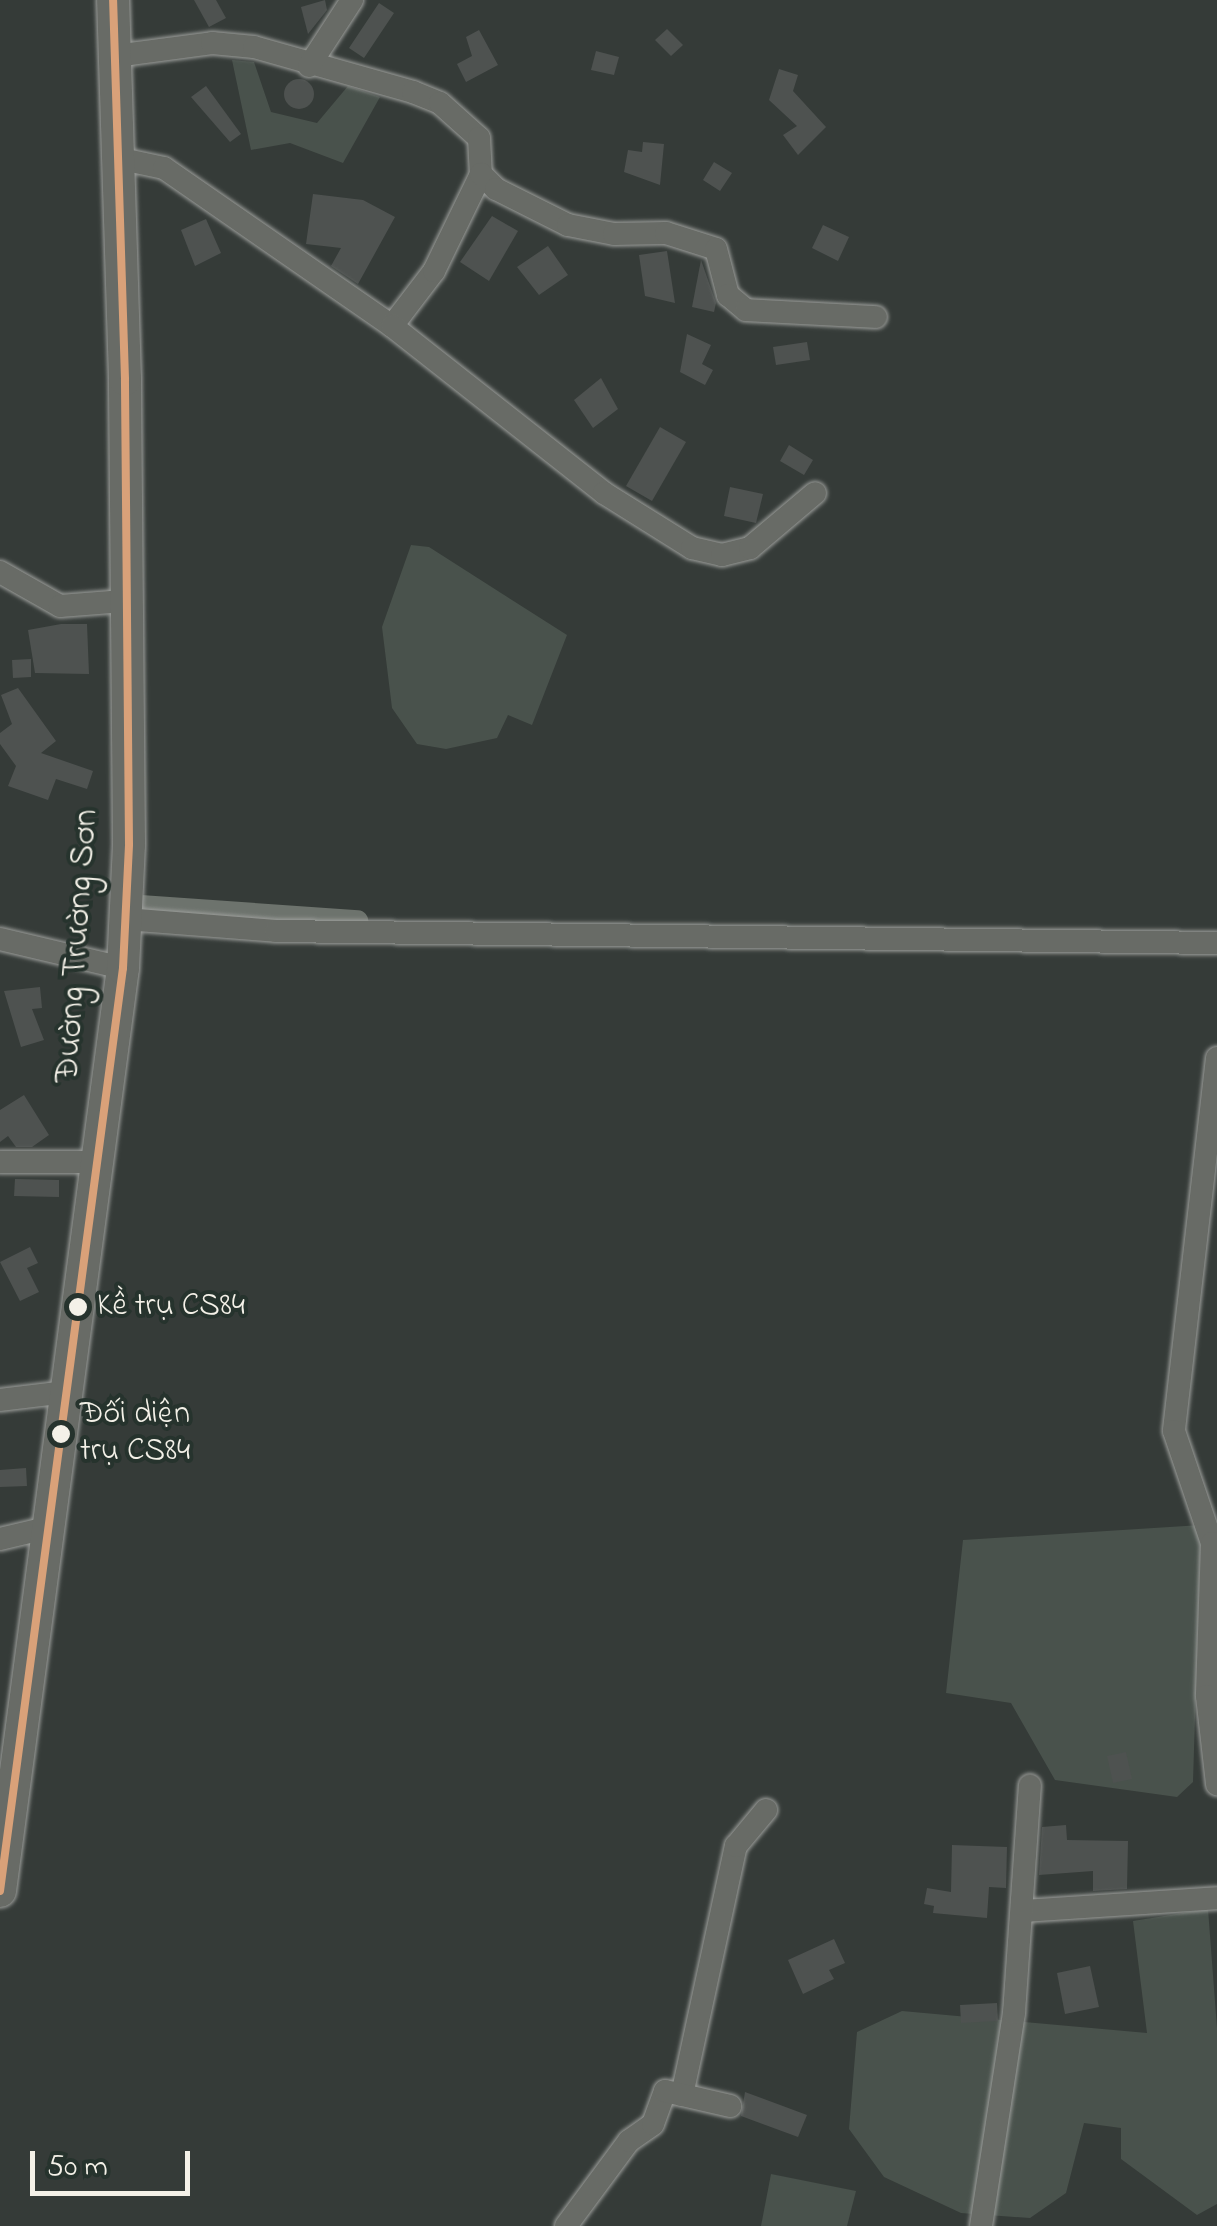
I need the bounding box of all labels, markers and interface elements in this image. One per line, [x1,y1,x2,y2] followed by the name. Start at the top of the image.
[47,808,109,1084] street label: Đường Trường Sơn
[97,1288,245,1326] place label: Kề trụ CS84
[68,1297,88,1317] marker: Kề trụ CS84
[80,1397,190,1472] place label: Đối diện trụ CS84
[51,1424,71,1444] marker: Đối diện trụ CS84
[35,2131,195,2193] scale bar
[47,2146,108,2190] text: 50 m

